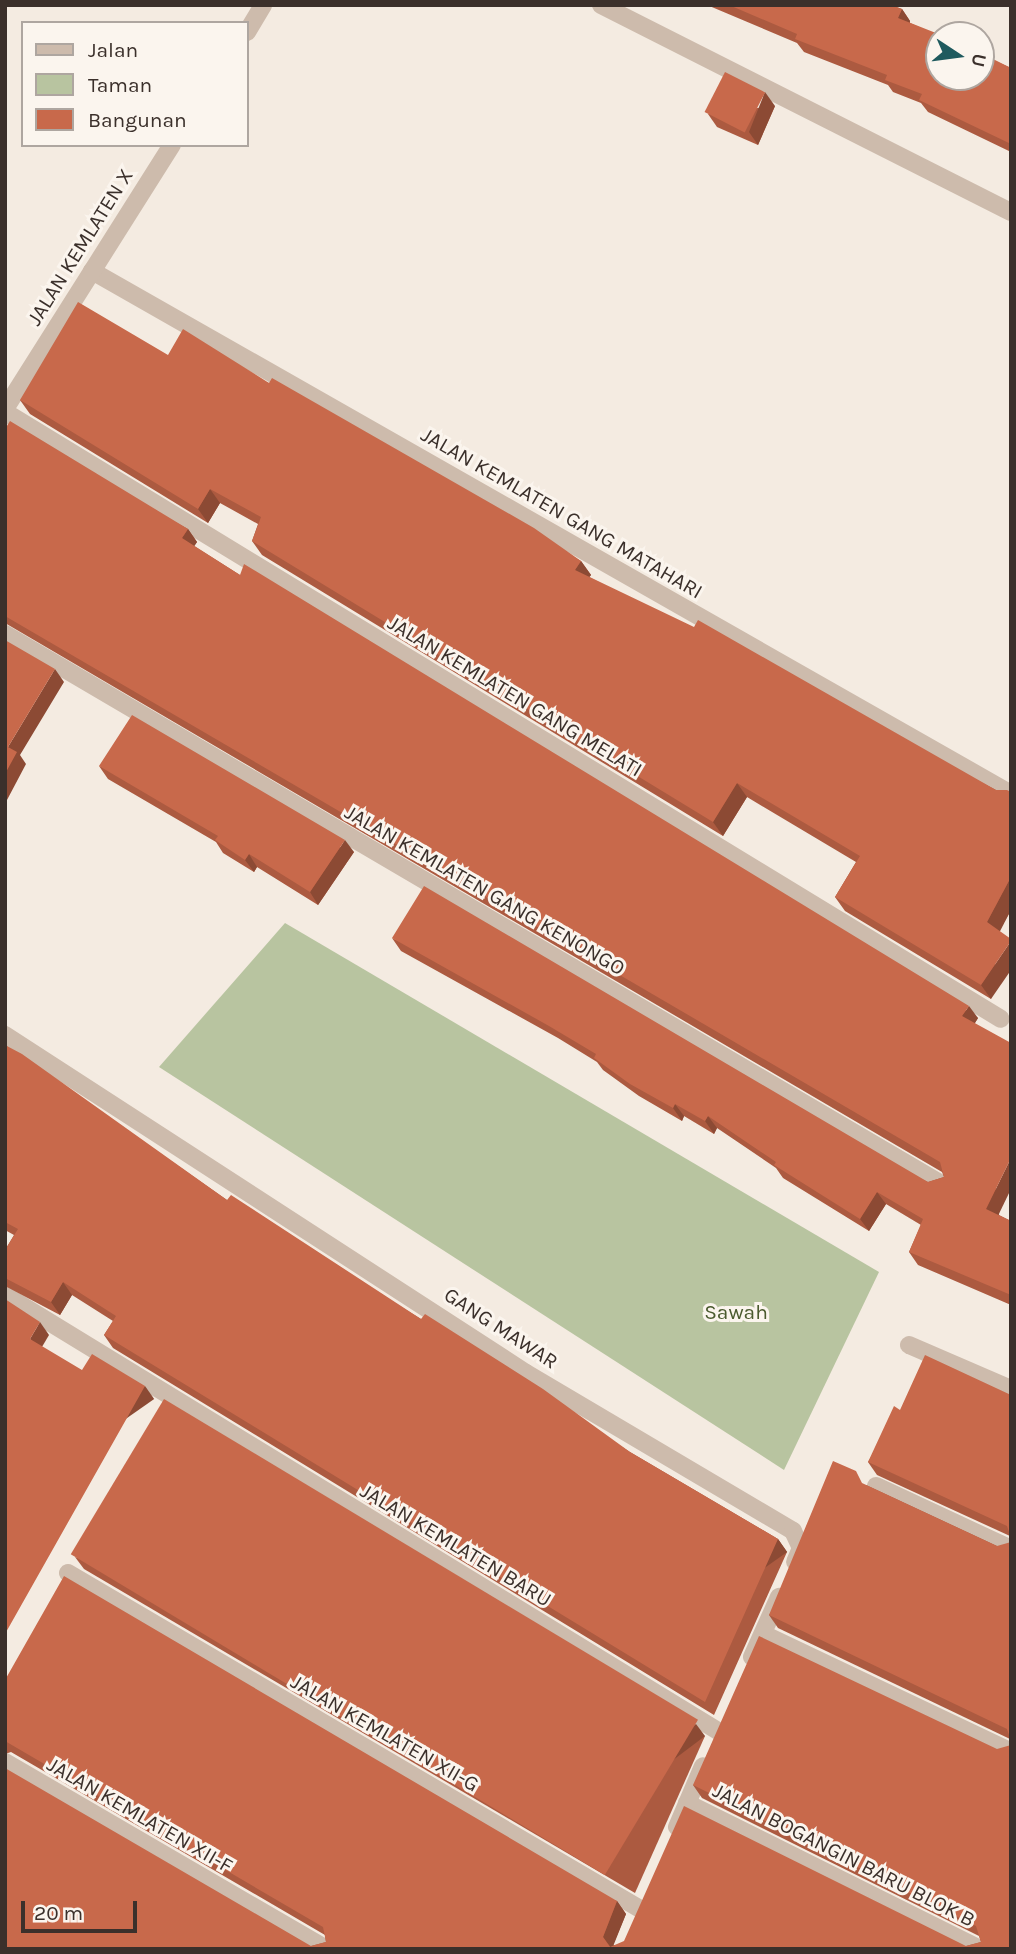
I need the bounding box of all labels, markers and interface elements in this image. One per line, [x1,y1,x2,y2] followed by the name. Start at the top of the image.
[21,21,248,147] legend
[925,21,995,91] north arrow
[88,38,138,62] text: Jalan
[966,51,991,69] text: U
[88,73,152,97] text: Taman
[88,108,187,132] text: Bangunan
[22,164,138,330] street label: JALAN KEMLATEN X
[417,422,707,604] street label: JALAN KEMLATEN GANG MATAHARI
[383,610,647,782] street label: JALAN KEMLATEN GANG MELATI
[340,799,630,981] street label: JALAN KEMLATEN GANG KENONGO
[439,1282,563,1374] street label: GANG MAWAR
[704,1299,768,1325] park label: Sawah
[356,1478,556,1612] street label: JALAN KEMLATEN BARU
[287,1669,483,1797] street label: JALAN KEMLATEN XII-G
[43,1752,237,1878] street label: JALAN KEMLATEN XII-F
[709,1778,979,1932] street label: JALAN BOGANGIN BARU BLOK B
[24,1888,140,1932] scale bar
[34,1901,83,1925] text: 20 m

